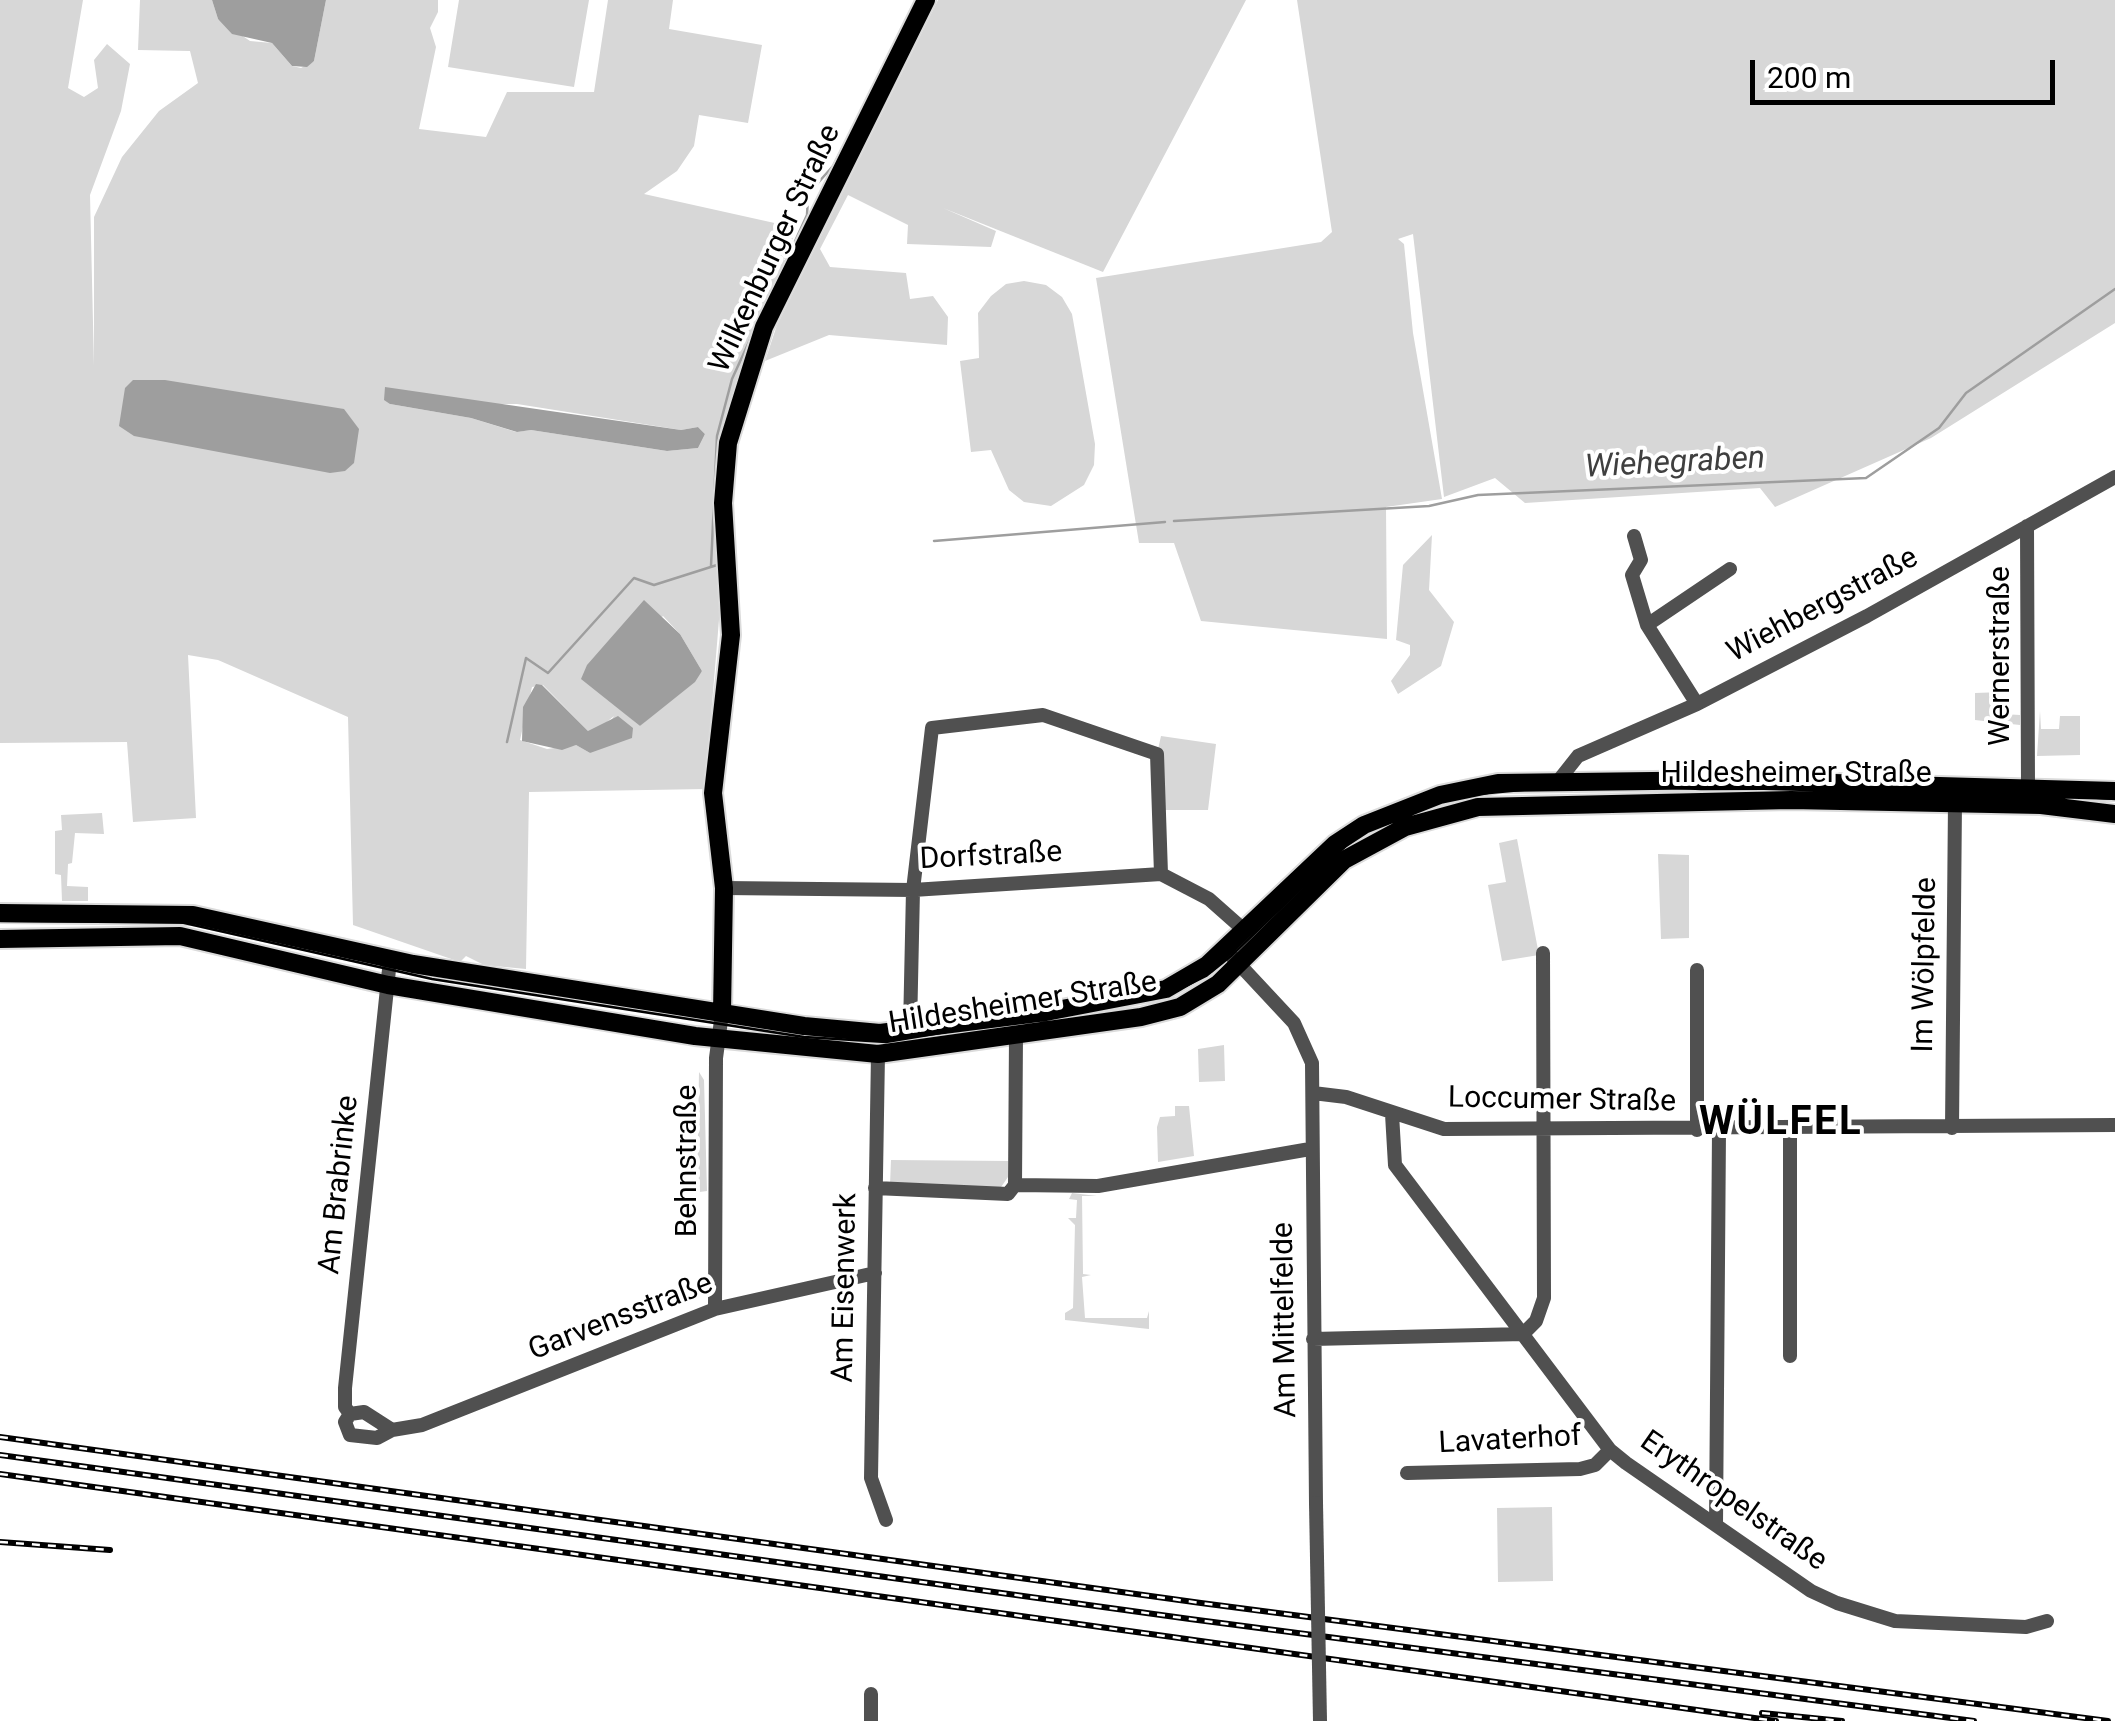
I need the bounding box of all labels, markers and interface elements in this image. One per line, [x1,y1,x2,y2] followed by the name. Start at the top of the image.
[1755,40,2060,102] scale bar
[1767,60,1851,95] text: 200 m
[703,119,849,379] street label: Wilkenburger Straße
[1584,440,1766,488] water label: Wiehegraben
[1721,541,1925,671] street label: Wiehbergstraße
[1983,566,2019,746] street label: Wernerstraße
[1660,756,1932,792] street label: Hildesheimer Straße
[919,835,1063,879] street label: Dorfstraße
[1906,877,1946,1053] street label: Im Wölpfelde
[886,965,1160,1043] street label: Hildesheimer Straße
[1448,1081,1676,1121] street label: Loccumer Straße
[670,1085,706,1237] street label: Behnstraße
[313,1094,367,1276] street label: Am Brabrinke
[1699,1100,1863,1148] district label: WÜLFEL
[826,1193,866,1383] street label: Am Eisenwerk
[1266,1222,1306,1418] street label: Am Mittelfelde
[524,1266,718,1370] street label: Garvensstraße
[1438,1419,1582,1463] street label: Lavaterhof
[1633,1424,1833,1580] street label: Erythropelstraße

